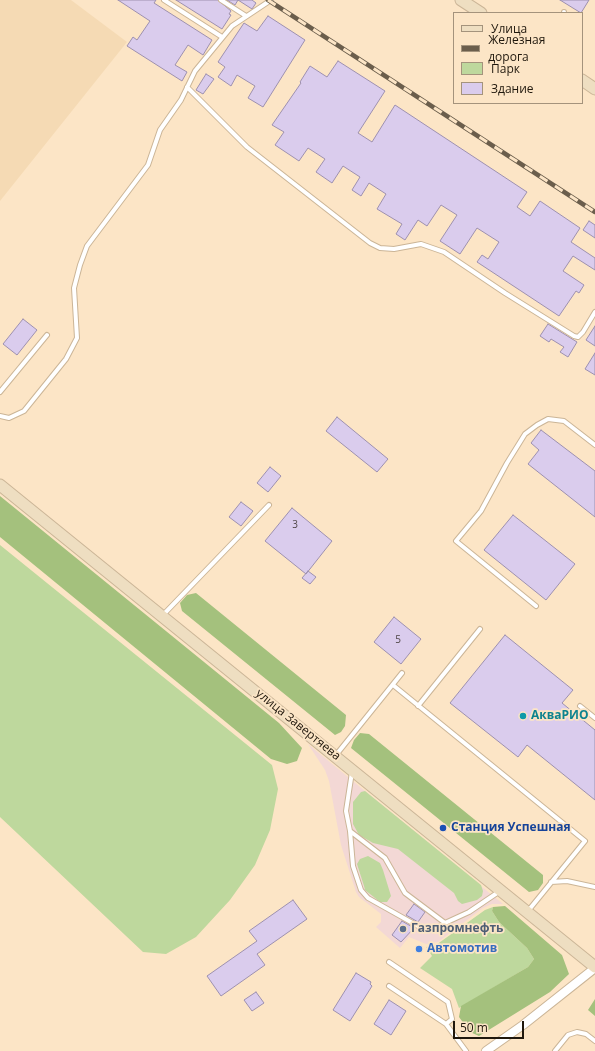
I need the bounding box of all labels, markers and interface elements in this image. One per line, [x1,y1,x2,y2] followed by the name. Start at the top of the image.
[453,12,583,104] legend
[491,20,527,37] text: Улица
[488,31,545,65] text: Железная дорога
[491,60,520,77] text: Парк
[491,80,534,97] text: Здание
[292,519,298,531] house number: 3
[395,634,401,646] house number: 5
[253,686,343,764] street label: улица Завертяева
[531,709,588,723] place label: АкваРИО
[518,711,528,721] marker: АкваРИО
[451,821,571,835] place label: Станция Успешная
[438,823,448,833] marker: Станция Успешная
[411,922,503,936] place label: Газпромнефть
[398,924,408,934] marker: Газпромнефть
[427,942,497,956] place label: Автомотив
[414,944,424,954] marker: Автомотив
[455,1013,526,1039] scale bar
[460,1019,488,1036] text: 50 m

